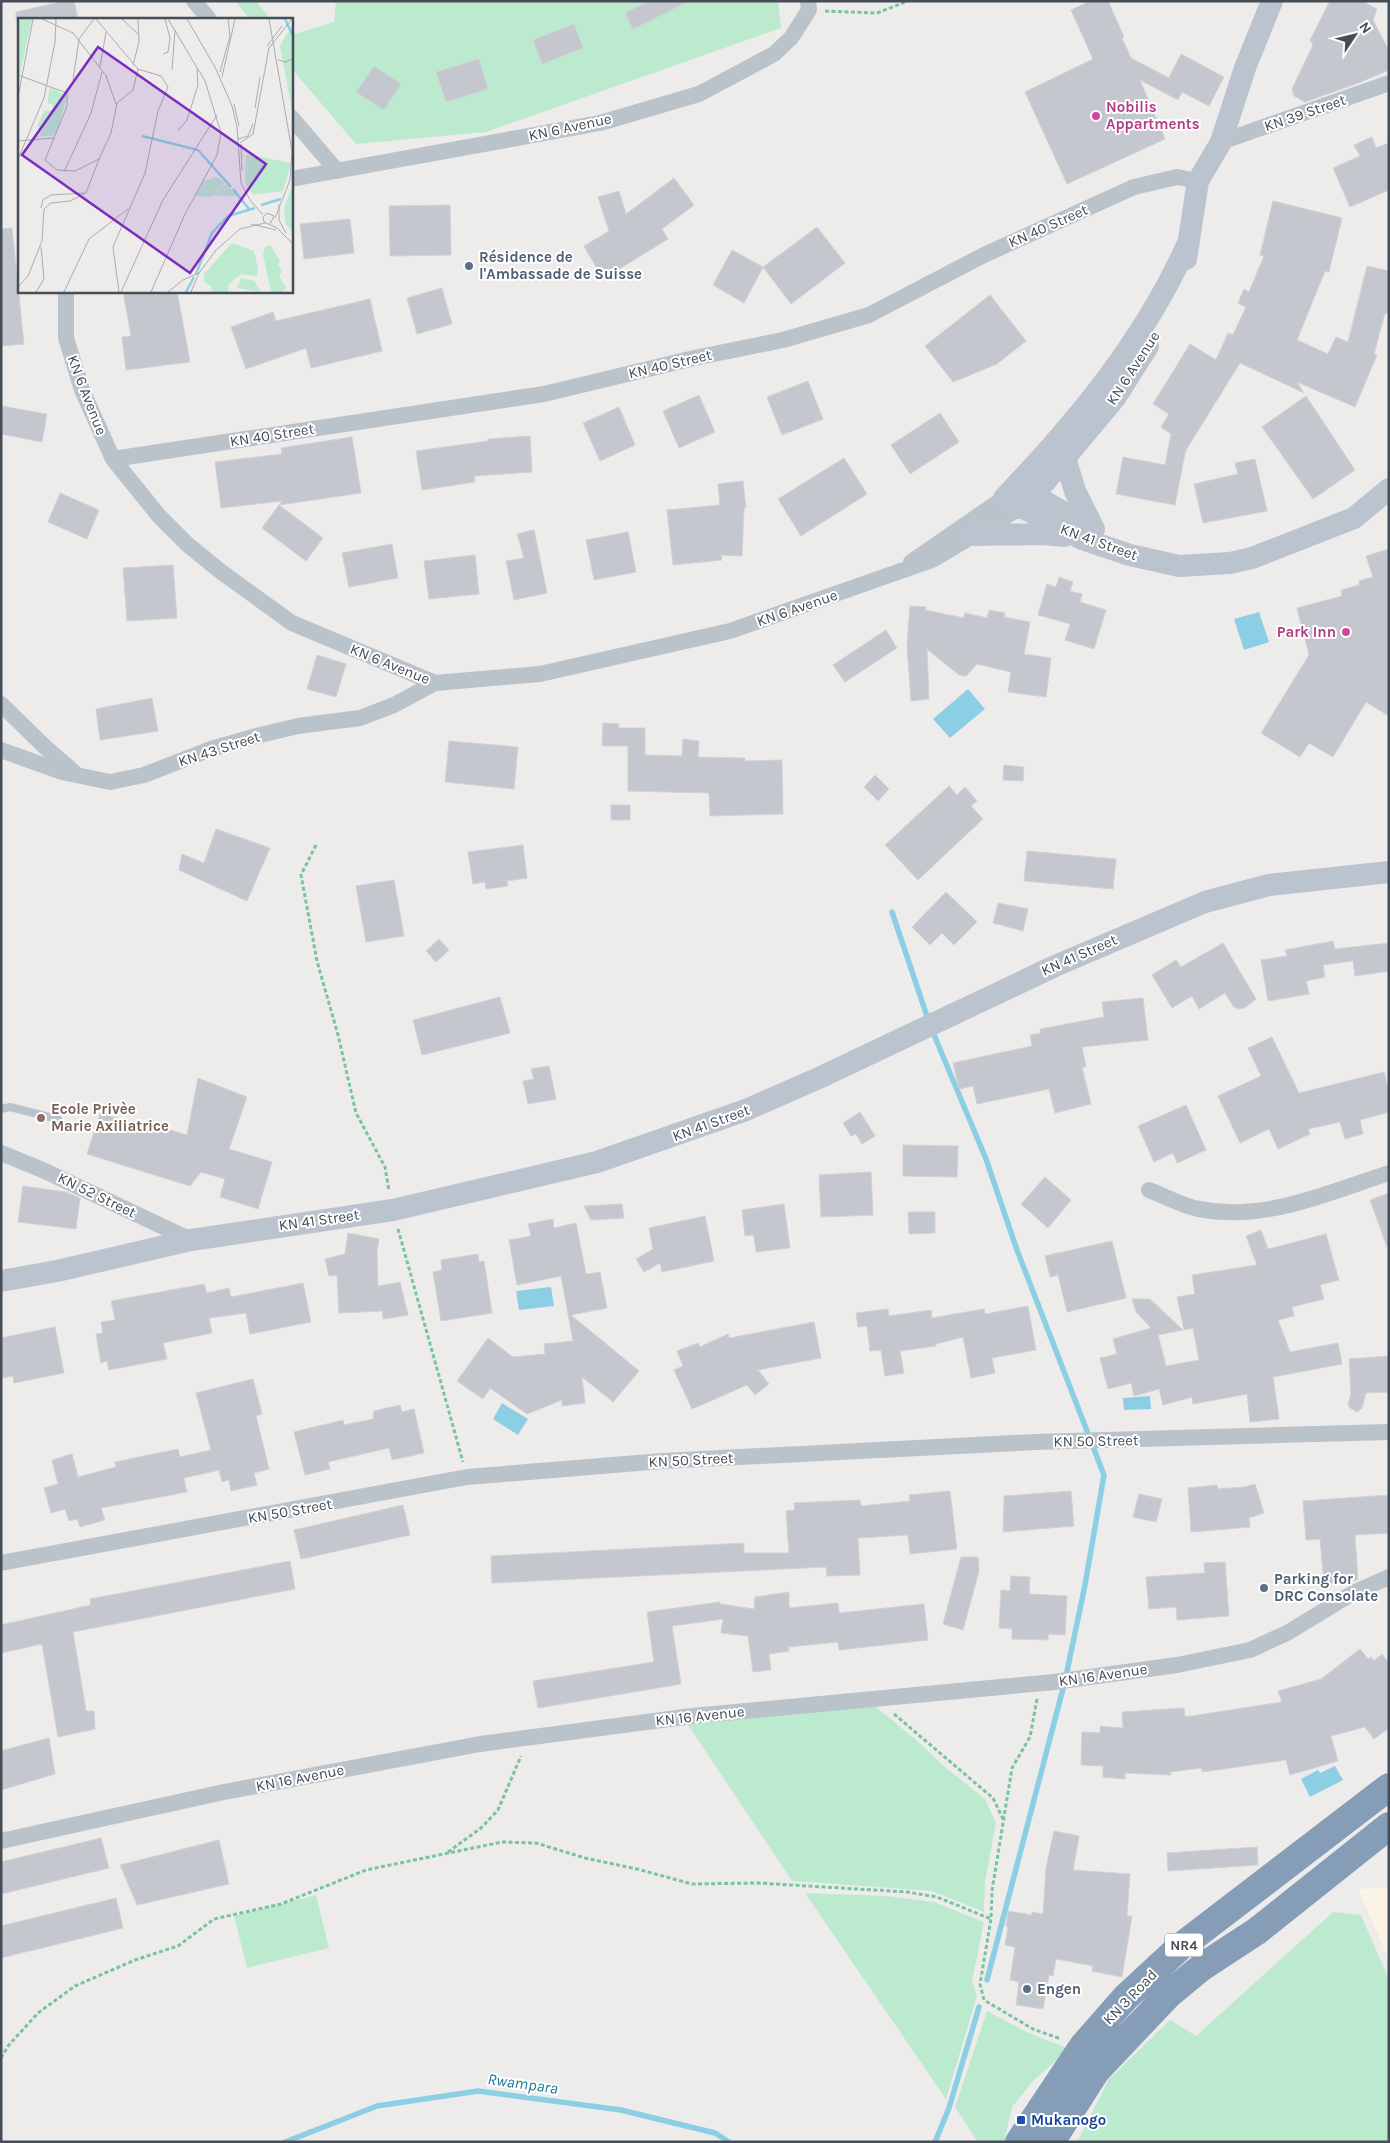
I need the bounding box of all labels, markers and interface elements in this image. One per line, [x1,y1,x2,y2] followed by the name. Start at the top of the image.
[1330,10,1380,60] north arrow
[18,18,292,292] inset map
[1355,19,1375,37] text: N
[1262,90,1349,135] street label: KN 39 Street
[1106,98,1200,133] place label: Nobilis Appartments
[527,109,613,145] street label: KN 6 Avenue
[1090,110,1102,122] marker: Nobilis Appartments
[1006,200,1091,251] street label: KN 40 Street
[479,248,642,283] place label: Résidence de l'Ambassade de Suisse
[463,260,475,272] marker: Résidence de l'Ambassade de Suisse
[1102,328,1164,408] street label: KN 6 Avenue
[627,346,714,382] street label: KN 40 Street
[63,352,111,438] street label: KN 6 Avenue
[229,419,316,451] street label: KN 40 Street
[1058,520,1140,564] street label: KN 41 Street
[754,586,840,630] street label: KN 6 Avenue
[1277,623,1336,641] place label: Park Inn
[1340,626,1352,638] marker: Park Inn
[347,640,433,688] street label: KN 6 Avenue
[176,727,262,771] street label: KN 43 Street
[1038,930,1120,980] street label: KN 41 Street
[51,1100,169,1135] place label: Ecole Privèe Marie Axiliatrice
[670,1101,752,1145] street label: KN 41 Street
[35,1112,47,1124] marker: Ecole Privèe Marie Axiliatrice
[55,1168,139,1222] street label: KN 52 Street
[278,1205,361,1235] street label: KN 41 Street
[1053,1431,1139,1451] street label: KN 50 Street
[648,1449,734,1471] street label: KN 50 Street
[247,1495,334,1527] street label: KN 50 Street
[1274,1570,1378,1605] place label: Parking for DRC Consolate
[1258,1582,1270,1594] marker: Parking for DRC Consolate
[1057,1660,1149,1690] street label: KN 16 Avenue
[655,1702,745,1730] street label: KN 16 Avenue
[254,1761,346,1795] street label: KN 16 Avenue
[1165,1934,1203,1956] road number: NR4
[1099,1966,1161,2028] street label: KN 3 Road
[1037,1980,1081,1998] place label: Engen
[1021,1983,1033,1995] marker: Engen
[486,2069,559,2098] water label: Rwampara
[1031,2111,1106,2129] place label: Mukanogo
[1015,2114,1027,2126] marker: Mukanogo

